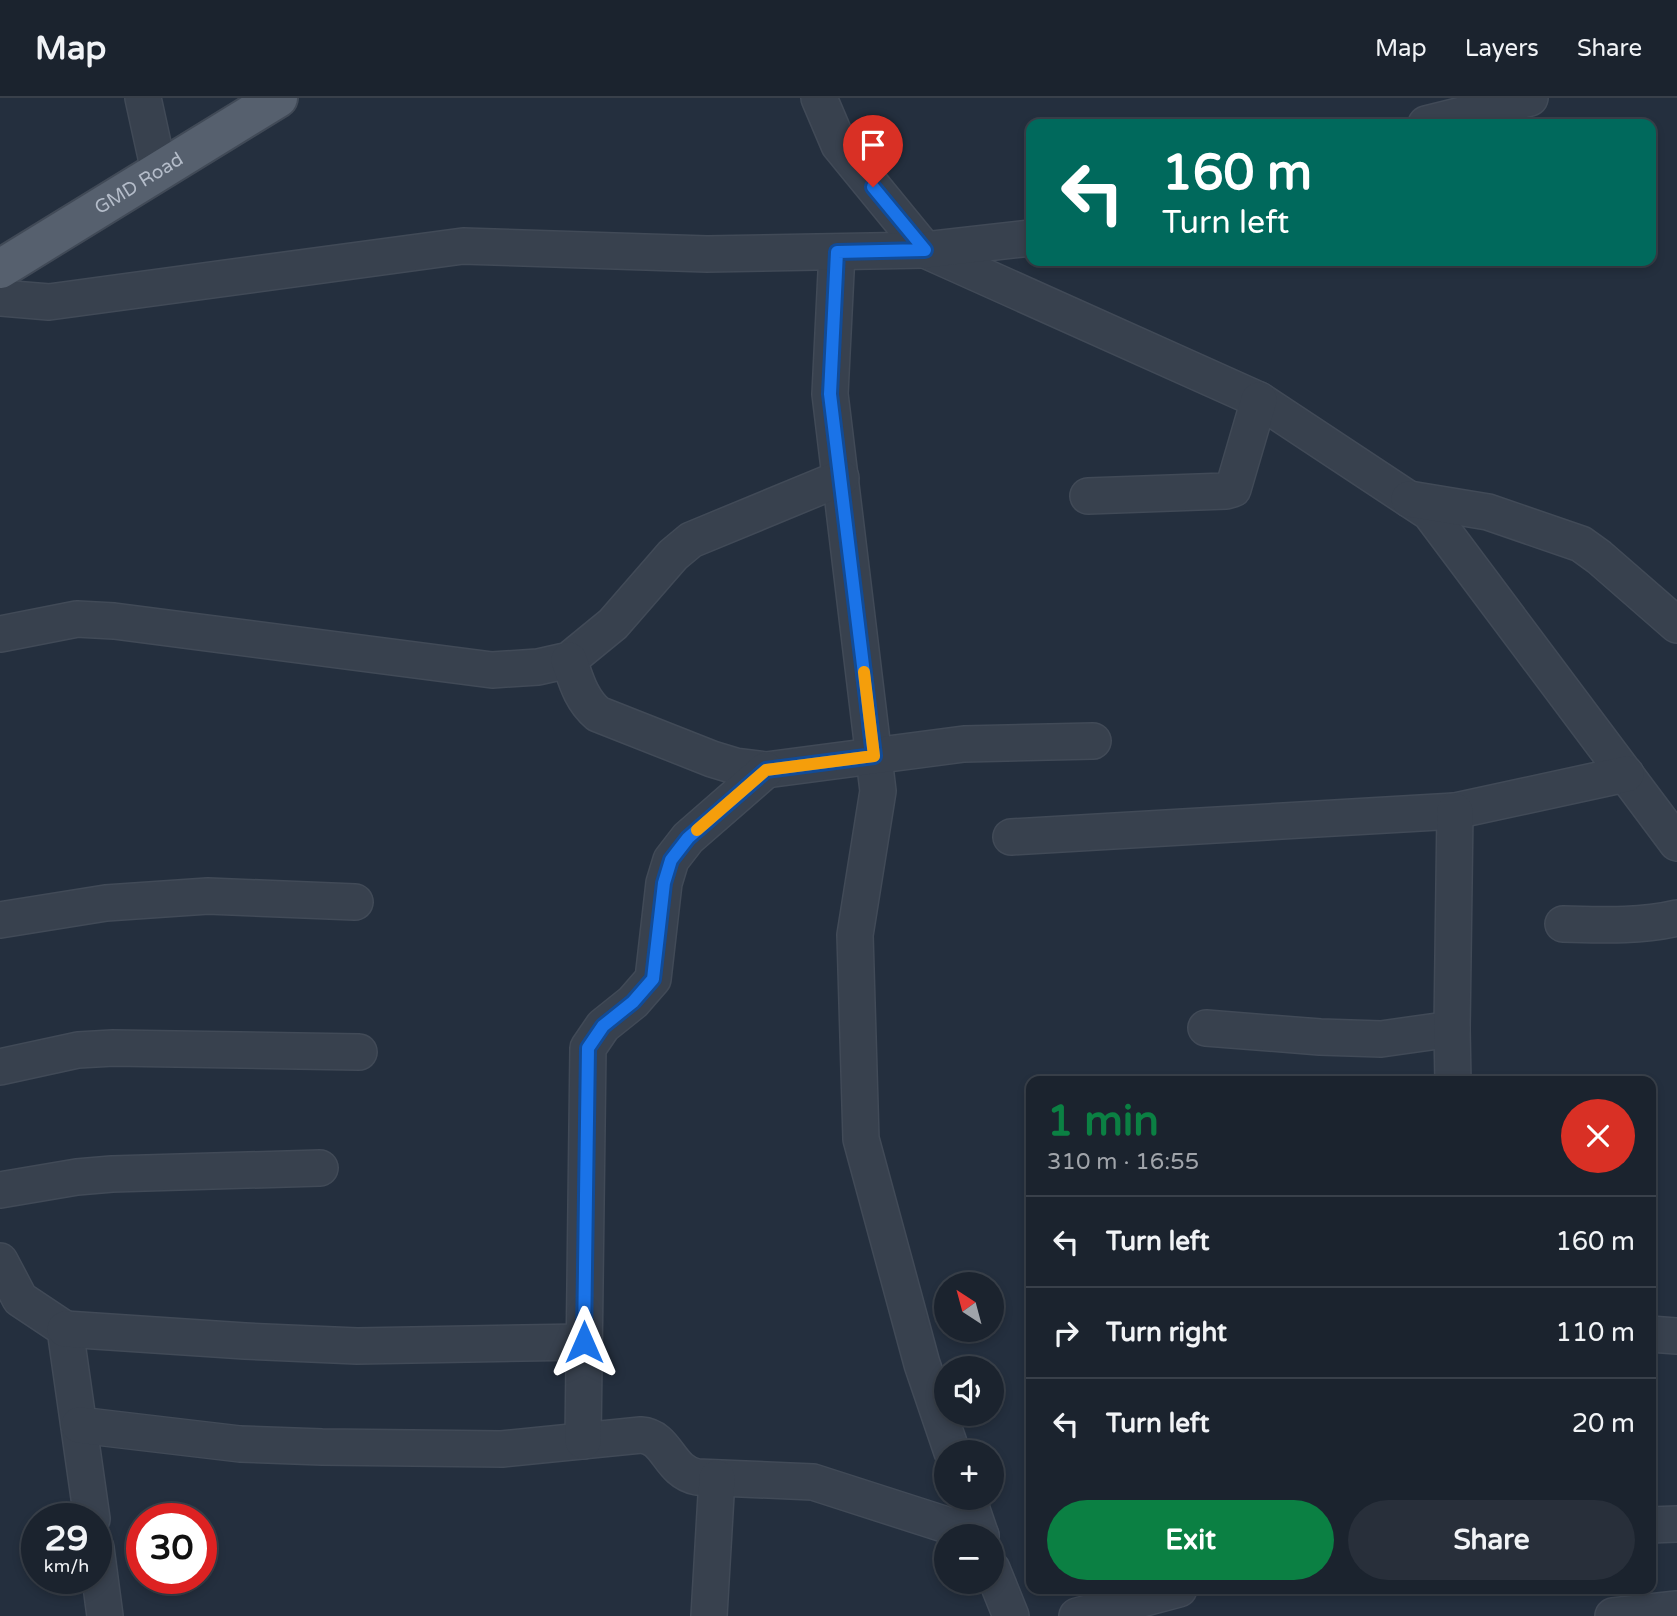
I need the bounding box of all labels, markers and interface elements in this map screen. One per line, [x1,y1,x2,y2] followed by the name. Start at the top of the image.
[35,29,106,68] text: Map
[1375,34,1427,63] text: Map
[1465,34,1539,63] text: Layers
[1577,34,1642,63] text: Share
[843,115,903,187] pin
[854,126,892,164] icon: arrive
[1162,144,1312,203] text: 160 m
[1047,147,1138,238] icon: left
[91,148,187,219] street label: GMD Road
[1162,204,1289,242] text: Turn left
[1047,1096,1159,1147] text: 1 min
[1561,1099,1635,1173] button: close
[1047,1148,1199,1176] text: 310 m · 16:55
[1047,1223,1085,1261] icon: left
[1106,1226,1209,1257] text: Turn left
[1555,1226,1635,1257] text: 160 m
[934,1272,1004,1342] north arrow
[934,1272,1004,1594] map controls
[547,1305,621,1379] position arrow
[1047,1314,1085,1352] icon: right
[1106,1317,1227,1348] text: Turn right
[1555,1317,1635,1348] text: 110 m
[934,1356,1004,1426] button: sound
[1047,1405,1085,1443] icon: left
[1106,1408,1209,1439] text: Turn left
[1572,1408,1635,1439] text: 20 m
[934,1440,1004,1510] button: +
[1047,1500,1334,1580] button: Exit
[1348,1500,1635,1580] button: Share
[126,1503,217,1594] speed limit sign: 30
[45,1518,88,1560] text: 29
[934,1524,1004,1594] button: −
[44,1555,89,1577] text: km/h

